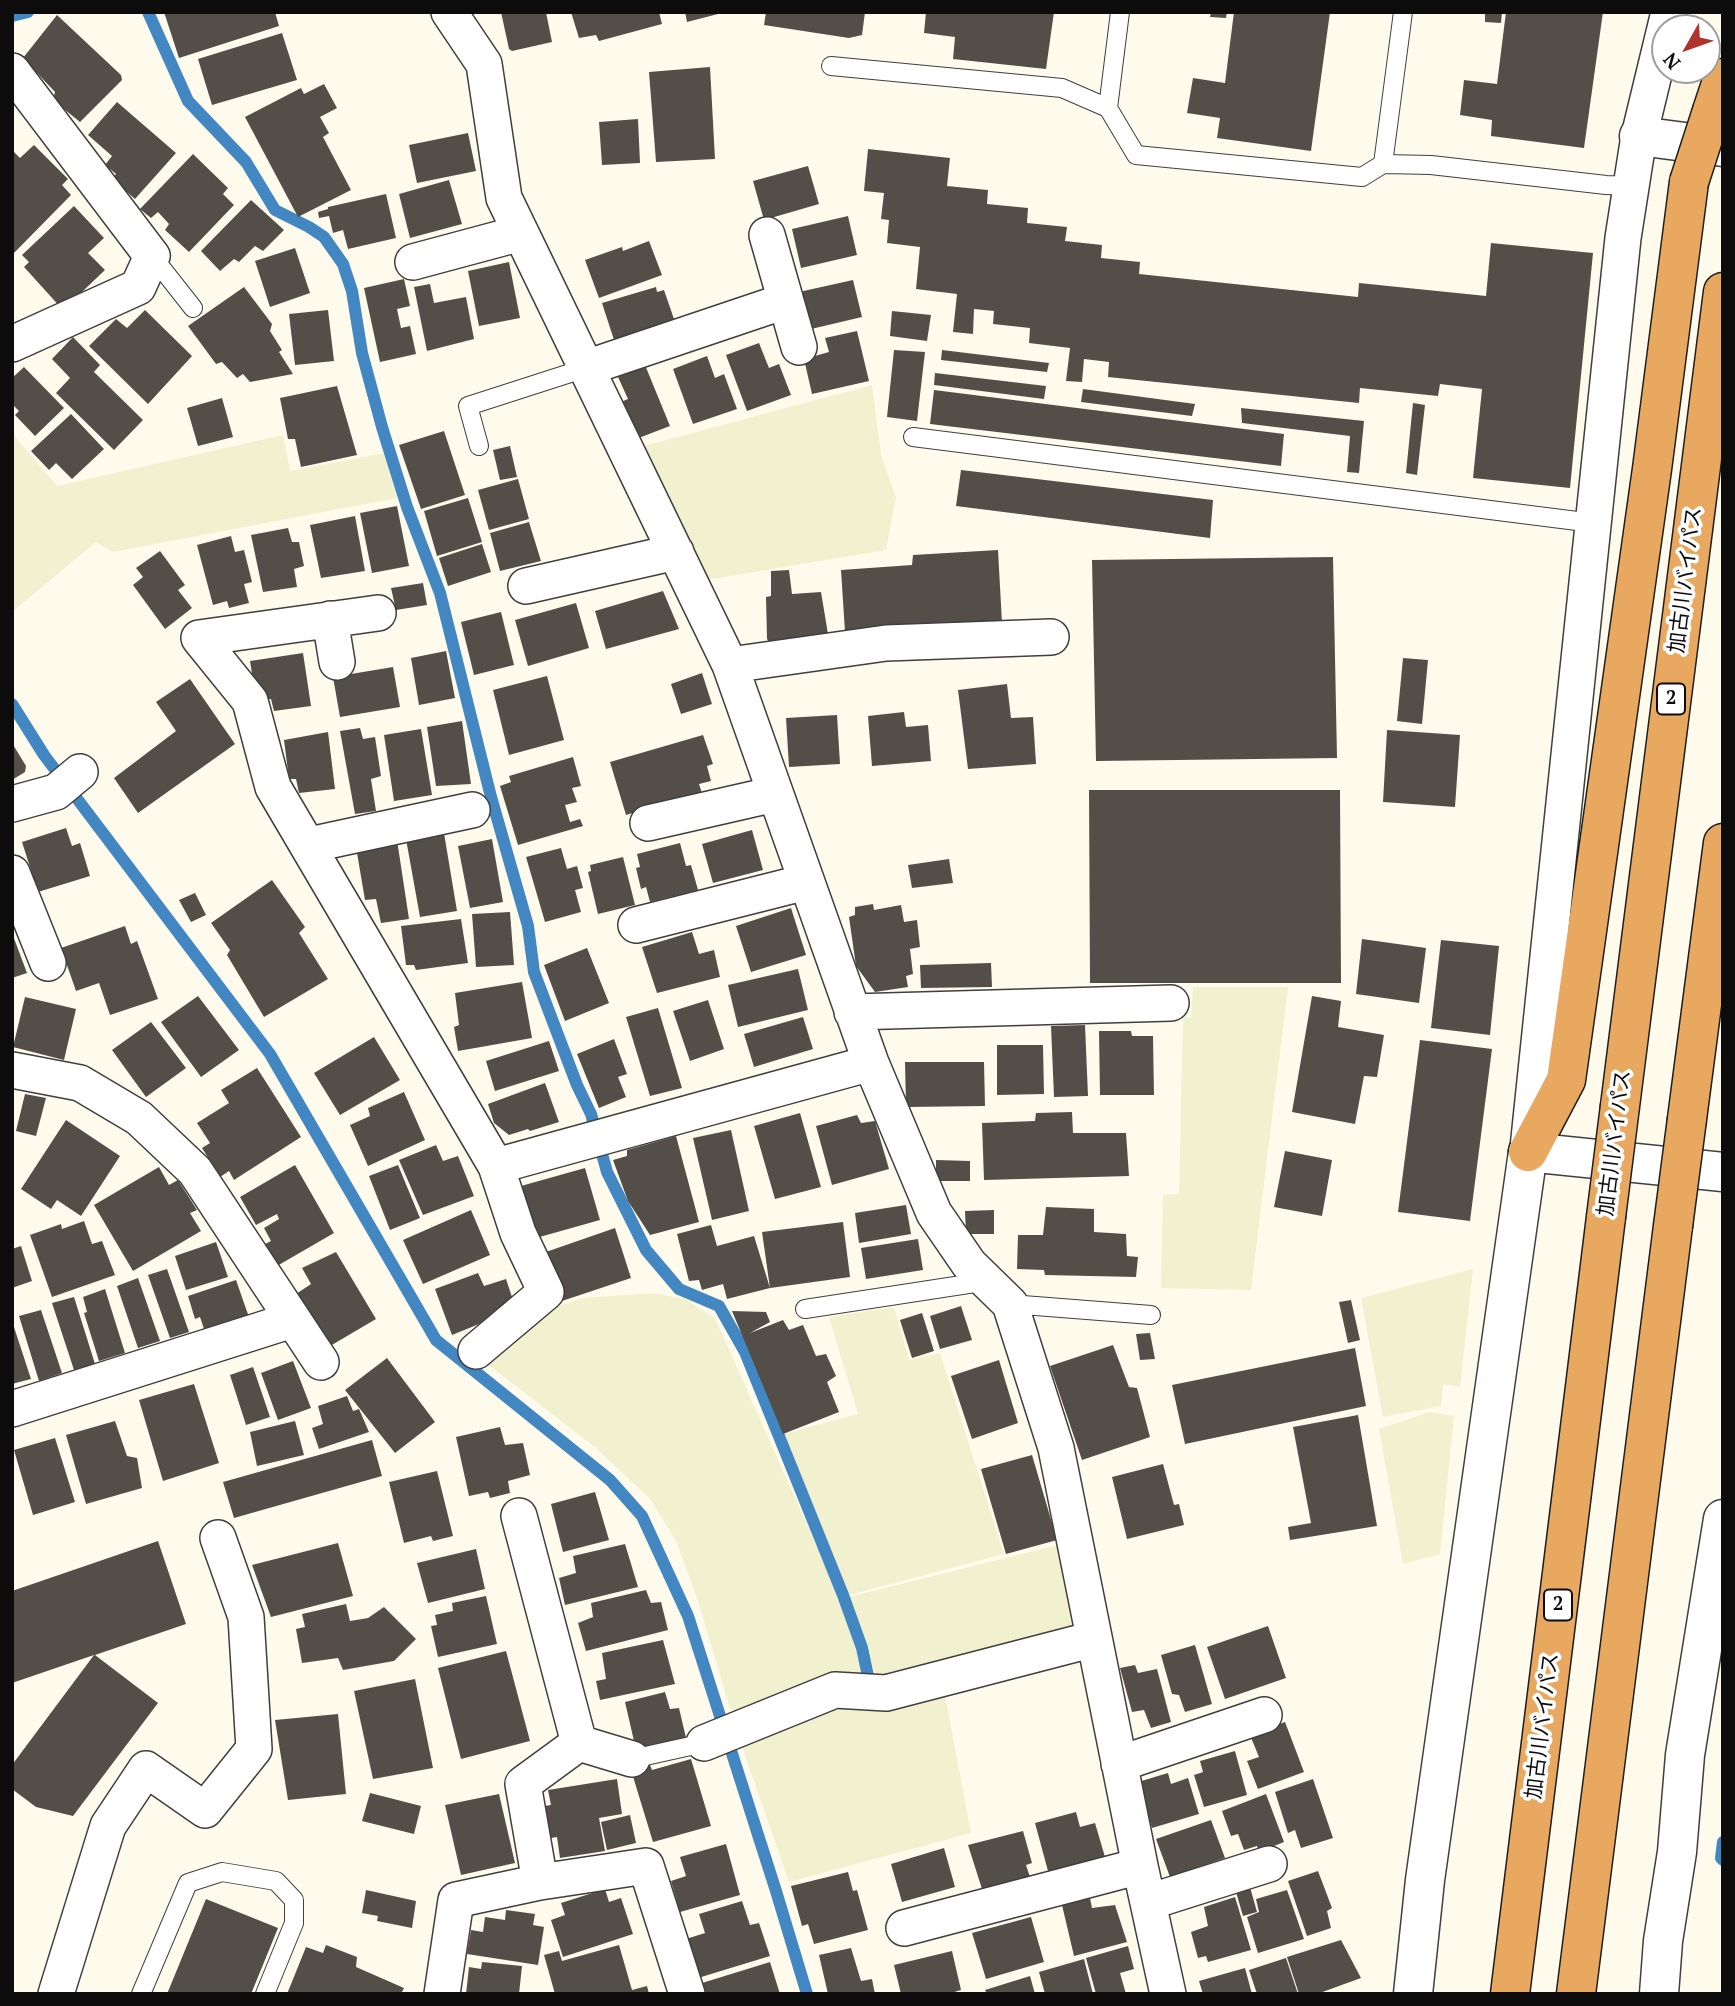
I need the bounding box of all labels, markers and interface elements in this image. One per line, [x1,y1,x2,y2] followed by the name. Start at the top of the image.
[1651,14,1721,84] north arrow
[1657,48,1685,75] text: N
[1665,506,1707,654] street label: 加古川バイパス
[1657,684,1685,714] road number: 2
[1594,1069,1636,1217] street label: 加古川バイパス
[1544,1590,1572,1620] road number: 2
[1522,1652,1564,1800] street label: 加古川バイパス

